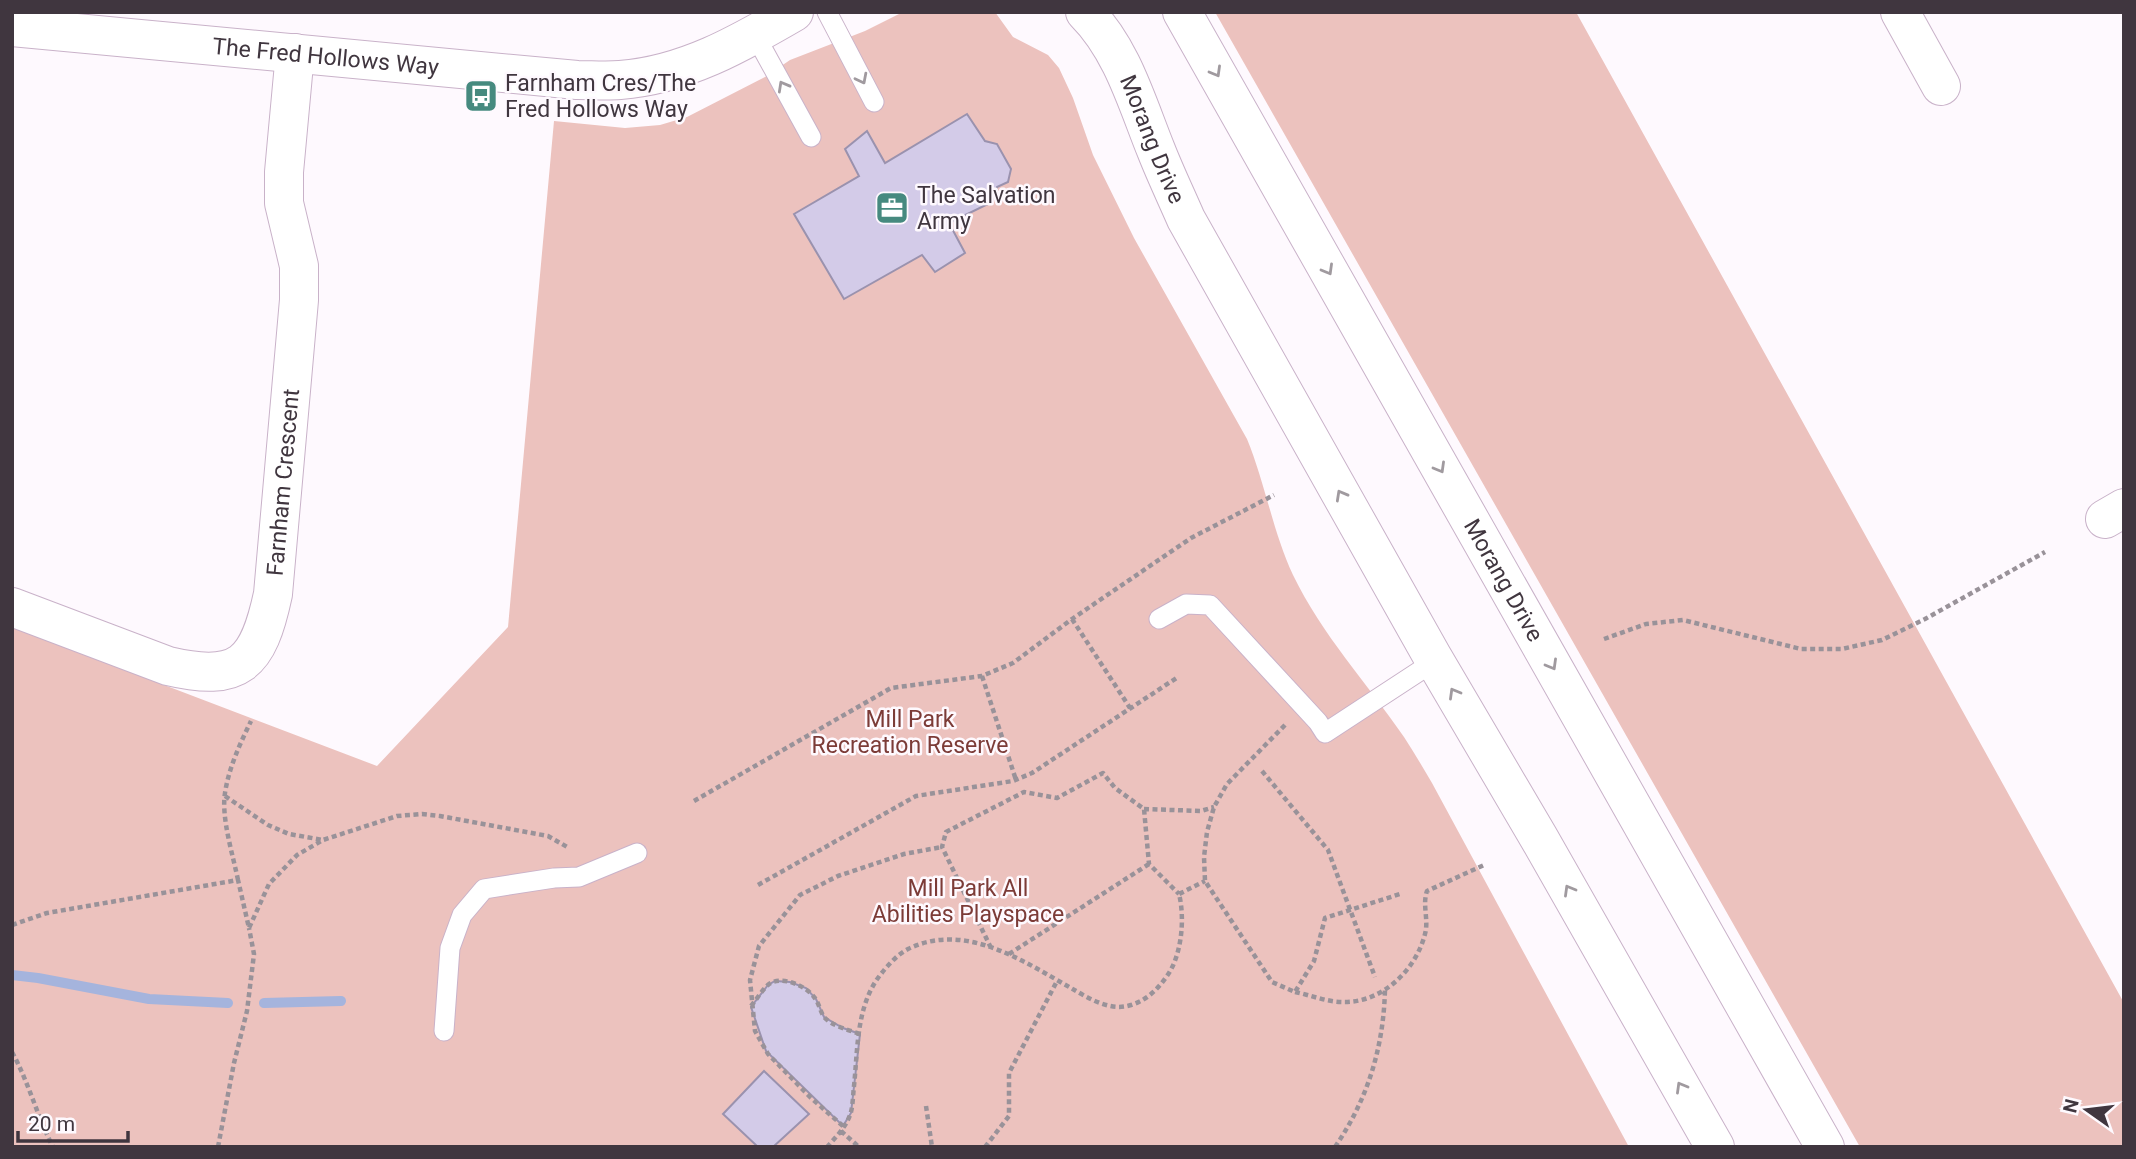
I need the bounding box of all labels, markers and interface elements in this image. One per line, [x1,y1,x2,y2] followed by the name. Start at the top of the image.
[211,33,440,81] street label: The Fred Hollows Way
[1208,64,1221,77] one-way arrow
[505,70,696,123] place label: Farnham Cres/The Fred Hollows Way
[1114,71,1190,208] street label: Morang Drive
[853,72,867,84] one-way arrow
[462,77,500,115] bus stop icon: Farnham Cres/The Fred Hollows Way
[778,81,791,93] one-way arrow
[917,182,1055,235] place label: The Salvation Army
[873,189,911,227] office icon: The Salvation Army
[1320,262,1333,275] one-way arrow
[262,388,305,577] street label: Farnham Crescent
[1432,460,1445,473] one-way arrow
[1336,490,1349,503] one-way arrow
[1458,515,1549,646] street label: Morang Drive
[1544,658,1557,671] one-way arrow
[1449,688,1462,700] one-way arrow
[812,706,1008,759] park label: Mill Park Recreation Reserve
[872,875,1064,928] park label: Mill Park All Abilities Playspace
[1564,884,1577,897] one-way arrow
[2052,1075,2122,1145] north arrow
[1676,1082,1689,1095] one-way arrow
[2058,1097,2084,1115] text: N
[18,1100,128,1144] scale bar
[28,1112,75,1136] text: 20 m

